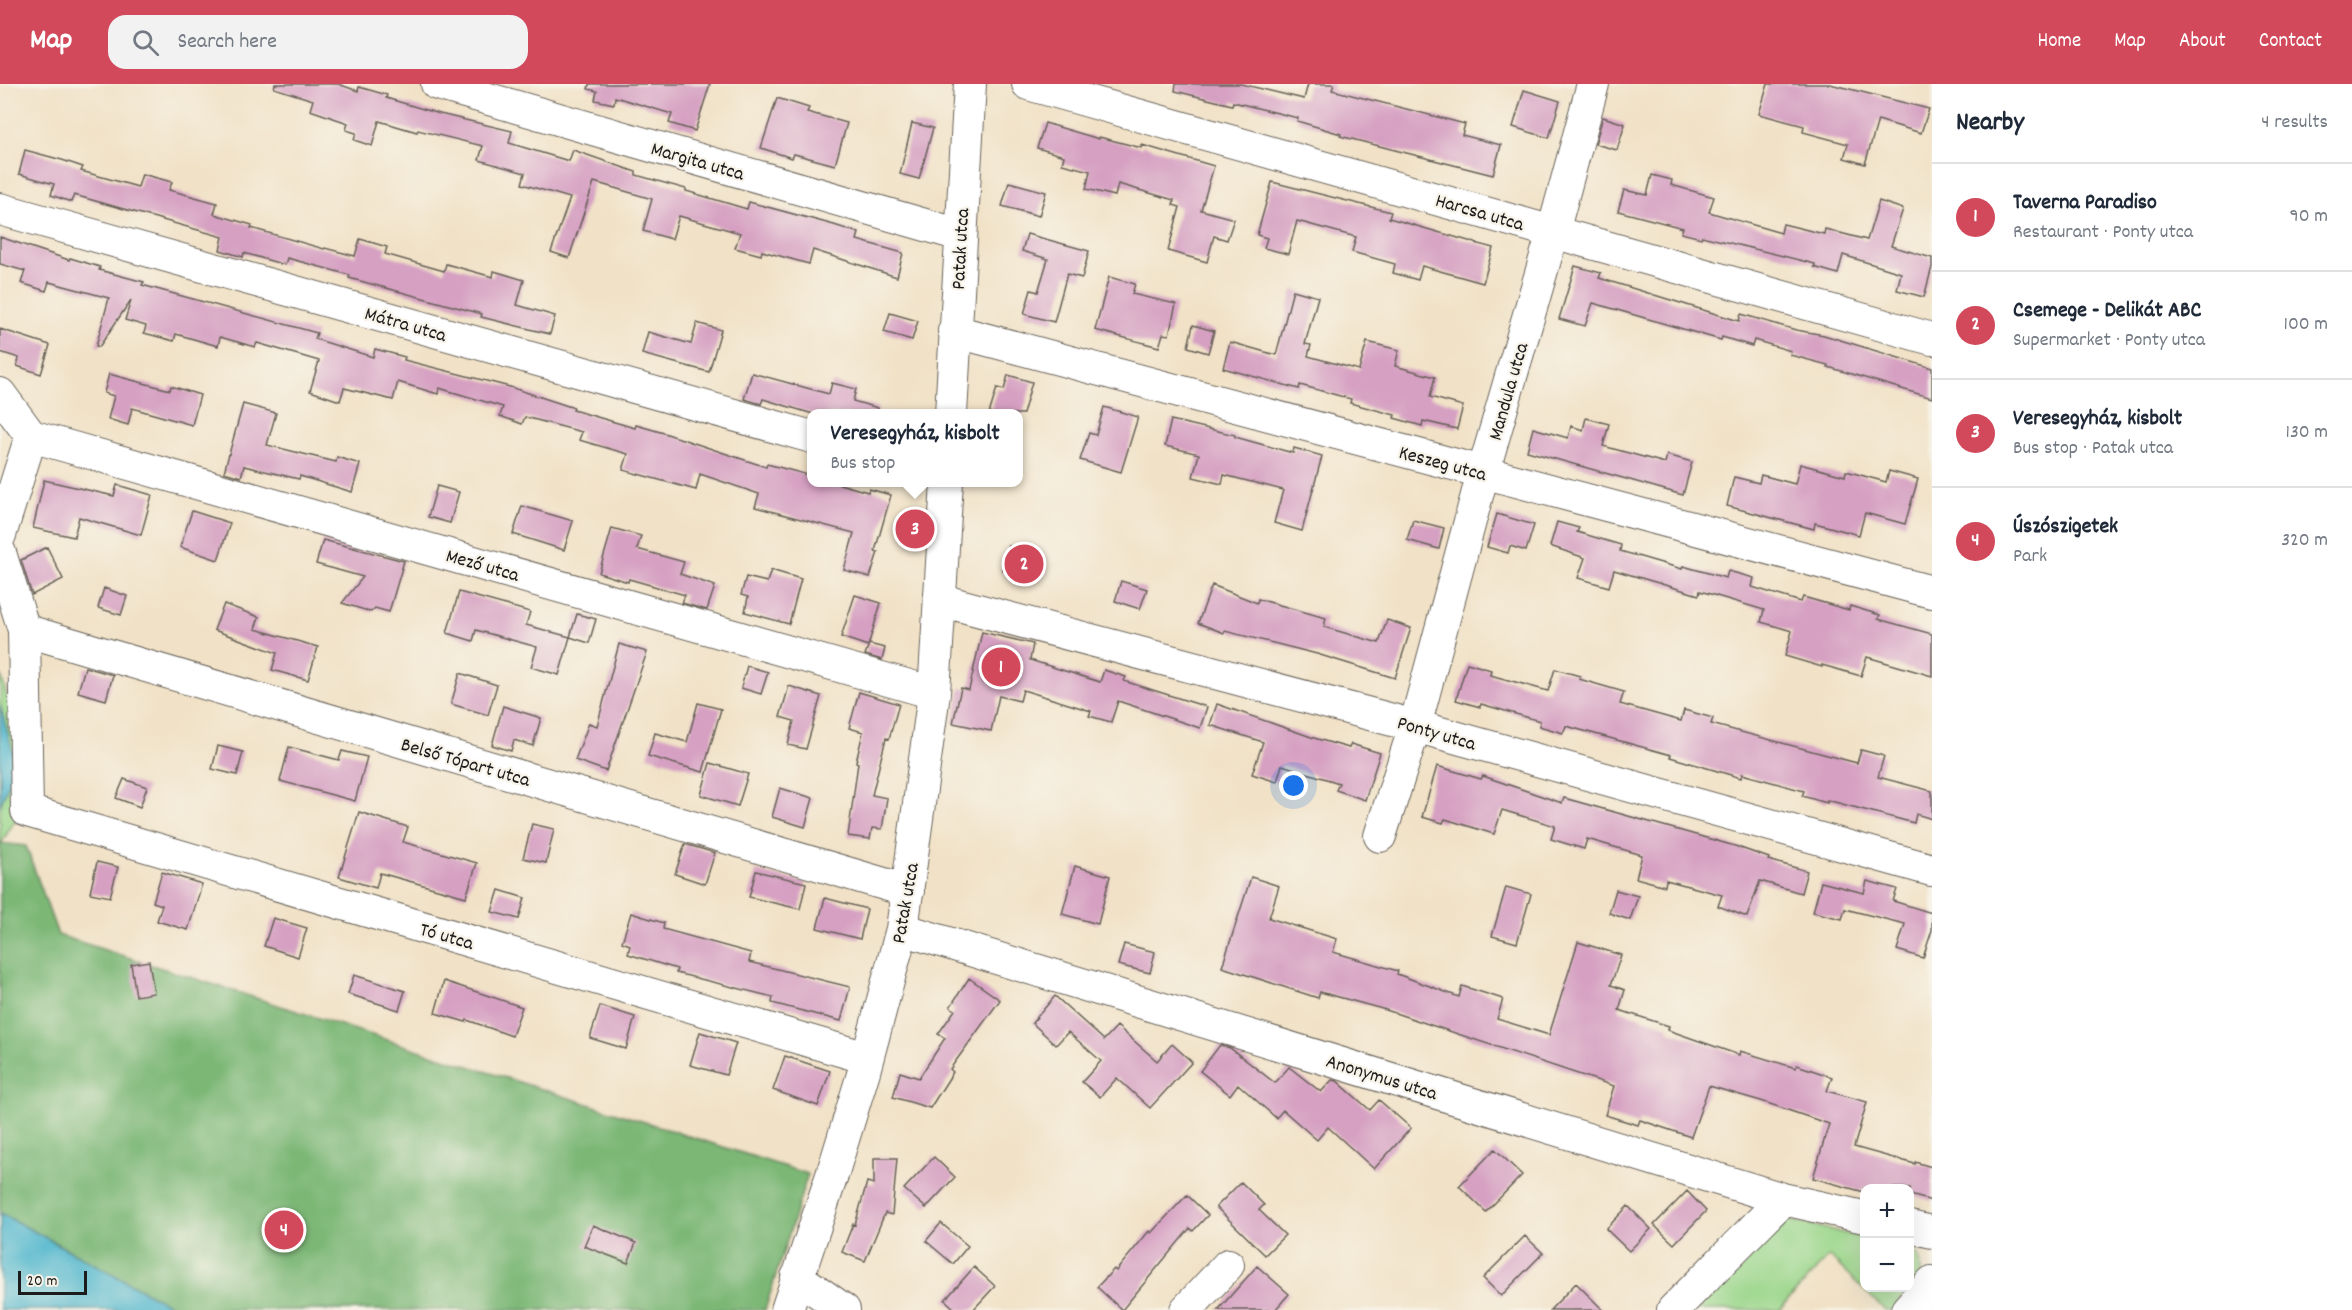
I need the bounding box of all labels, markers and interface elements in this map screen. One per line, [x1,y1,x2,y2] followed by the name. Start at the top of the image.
[108,15,528,69] search box
[30,22,72,62] text: Map
[129,26,162,59] icon: search
[177,27,277,58] text: Search here
[2037,27,2081,57] text: Home
[2114,27,2146,57] text: Map
[2179,27,2226,57] text: About
[2259,27,2322,57] text: Contact
[1956,105,2024,142] text: Nearby
[2261,109,2328,137] text: 4 results
[647,136,748,190] street label: Margita utca
[1432,188,1527,240] street label: Harcsa utca
[2013,188,2157,219] text: Taverna Paradiso
[1973,203,1978,231] text: 1
[2290,203,2328,231] text: 90 m
[946,207,978,291] street label: Patak utca
[2013,219,2193,247] text: Restaurant · Ponty utca
[2013,296,2201,327] text: Csemege - Delikát ABC
[361,301,450,351] street label: Mátra utca
[1971,311,1980,339] text: 2
[2284,311,2328,339] text: 100 m
[2013,327,2205,355] text: Supermarket · Ponty utca
[1483,339,1537,444] street label: Mandula utca
[2013,404,2182,435] text: Veresegyház, kisbolt
[807,409,1023,487] popup
[830,419,1000,450] text: Veresegyház, kisbolt
[1971,419,1980,447] text: 3
[2286,419,2328,447] text: 130 m
[2013,435,2173,463] text: Bus stop · Patak utca
[1395,440,1490,490] street label: Keszeg utca
[830,450,895,478] text: Bus stop
[896,506,934,552] pin: 3
[2013,512,2118,543] text: Úszószigetek
[1971,527,1980,555] text: 4
[2281,527,2328,555] text: 320 m
[1004,542,1044,586] pin: 2
[442,543,523,591] street label: Mező utca
[2013,543,2047,571] text: Park
[982,644,1020,690] pin: 1
[1394,710,1479,760] street label: Ponty utca
[397,732,534,796] street label: Belső Tópart utca
[1279,771,1308,800] your location
[886,860,928,946] street label: Patak utca
[416,917,477,959] street label: Tó utca
[1322,1049,1441,1109] street label: Anonymus utca
[1860,1184,1914,1292] map controls
[1860,1184,1914,1238] button: +
[264,1208,304,1252] pin: 4
[1860,1238,1914,1292] button: −
[18,1268,87,1296] scale bar
[27,1270,57,1293] text: 20 m

